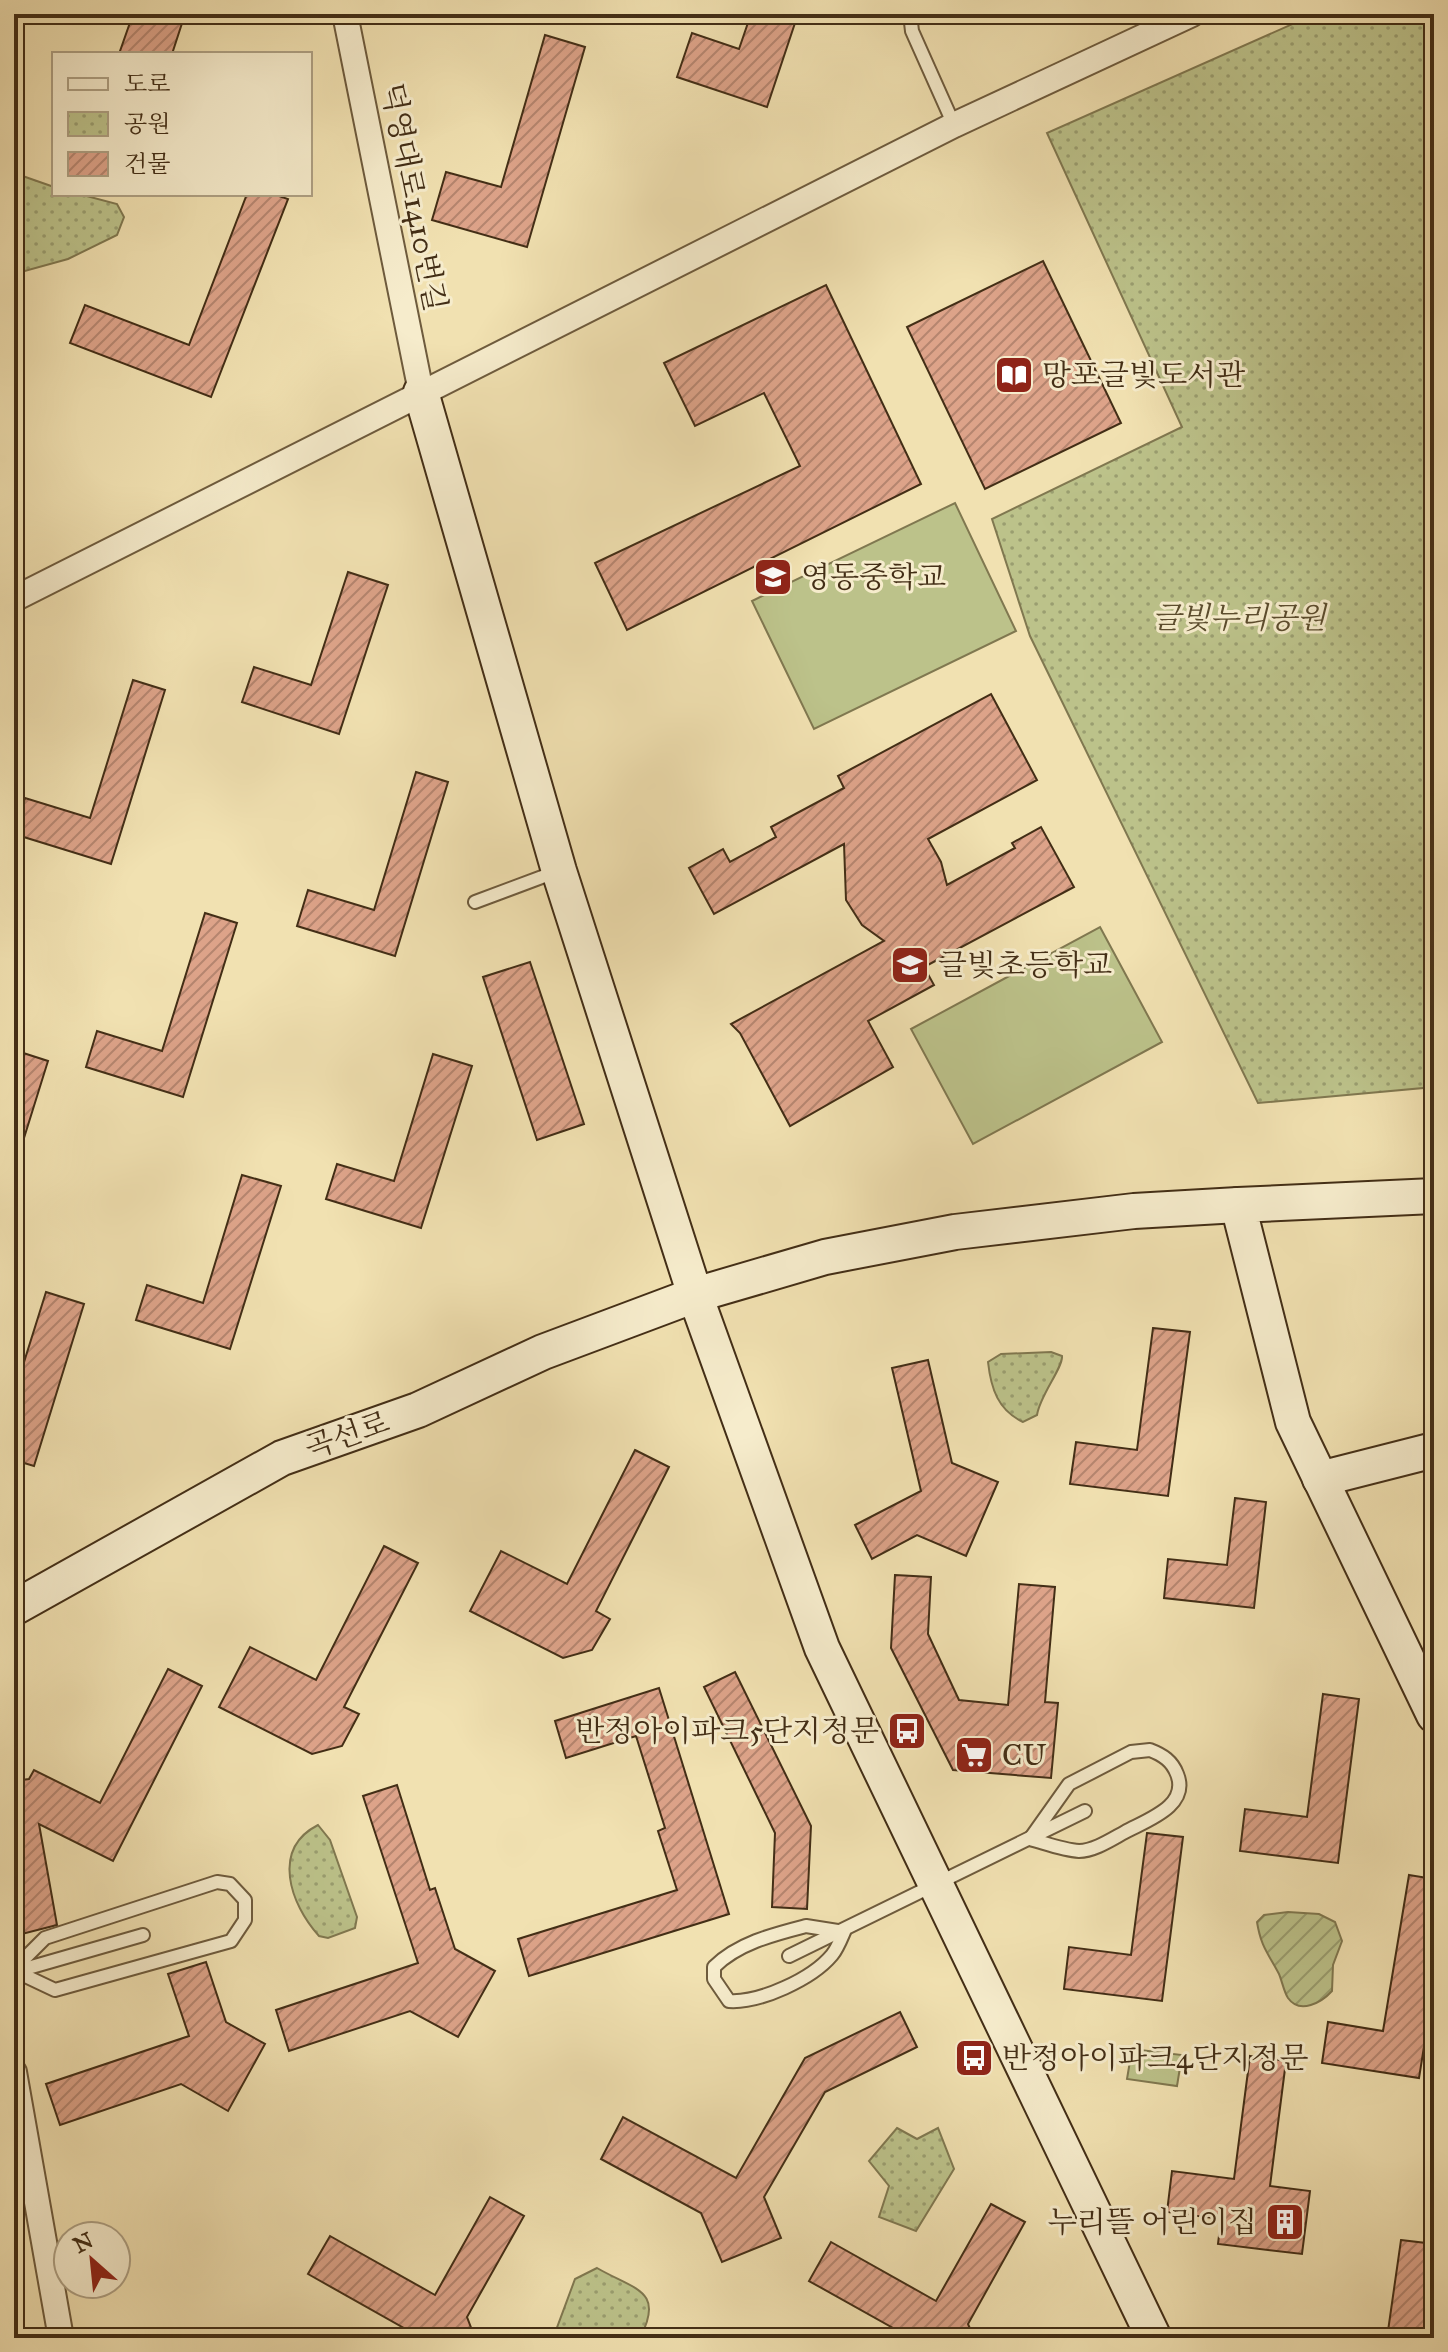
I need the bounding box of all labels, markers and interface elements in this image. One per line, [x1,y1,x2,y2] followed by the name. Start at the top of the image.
[52,52,312,196] legend
[124,69,170,99] text: 도로
[374,80,454,314] street label: 덕영대로1410번길
[124,109,170,139] text: 공원
[124,149,170,179] text: 건물
[993,354,1035,396] library icon: 망포글빛도서관
[1042,357,1246,393] place label: 망포글빛도서관
[752,556,794,598] school or university icon: 영동중학교
[801,559,946,595] place label: 영동중학교
[1152,600,1328,636] park label: 글빛누리공원
[889,944,931,986] school or university icon: 글빛초등학교
[938,947,1112,983] place label: 글빛초등학교
[300,1404,394,1466] street label: 곡선로
[886,1710,928,1752] bus stop icon: 반정아이파크5단지정문
[575,1713,879,1749] place label: 반정아이파크5단지정문
[953,1734,995,1776] supermarket icon: CU
[1002,1737,1046,1773] place label: CU
[953,2037,995,2079] bus stop icon: 반정아이파크4단지정문
[1002,2040,1309,2076] place label: 반정아이파크4단지정문
[1264,2201,1306,2243] building icon: 누리뜰 어린이집
[1048,2204,1257,2240] place label: 누리뜰 어린이집
[52,2220,132,2300] north arrow
[69,2226,98,2259] text: N

